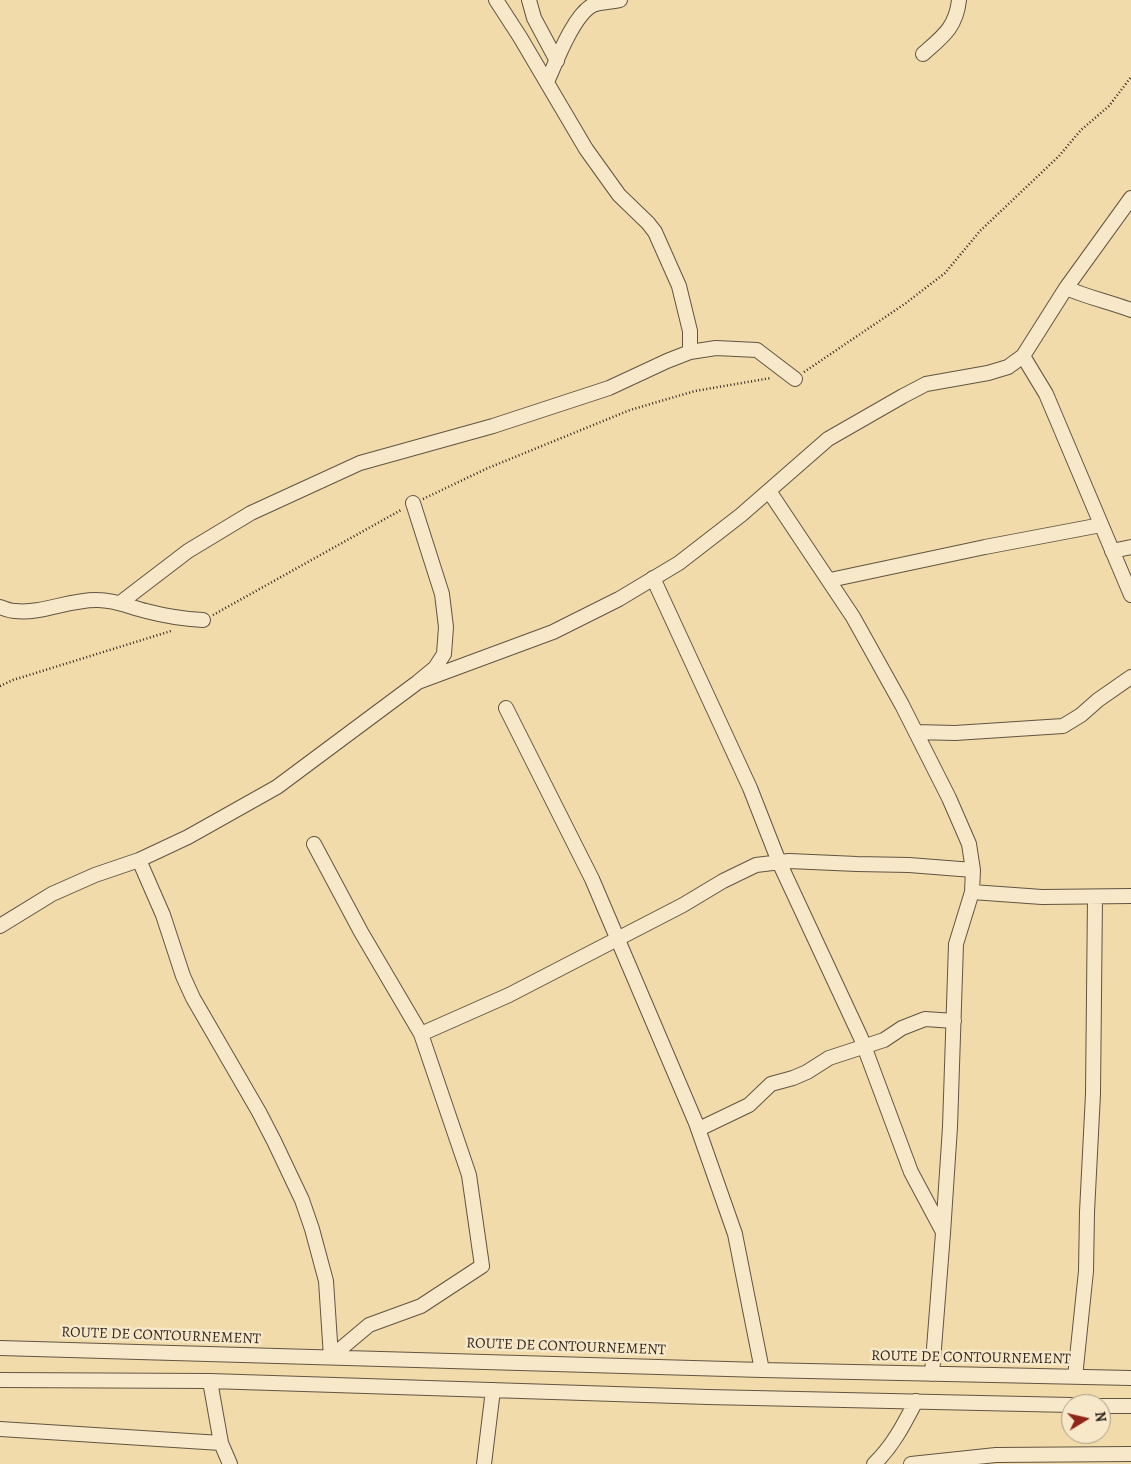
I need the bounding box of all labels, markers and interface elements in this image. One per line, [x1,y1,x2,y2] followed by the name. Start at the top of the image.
[61,1324,261,1348] street label: ROUTE DE CONTOURNEMENT
[466,1335,666,1359] street label: ROUTE DE CONTOURNEMENT
[871,1347,1071,1369] street label: ROUTE DE CONTOURNEMENT
[1061,1394,1111,1444] north arrow
[1090,1410,1111,1423] text: N

